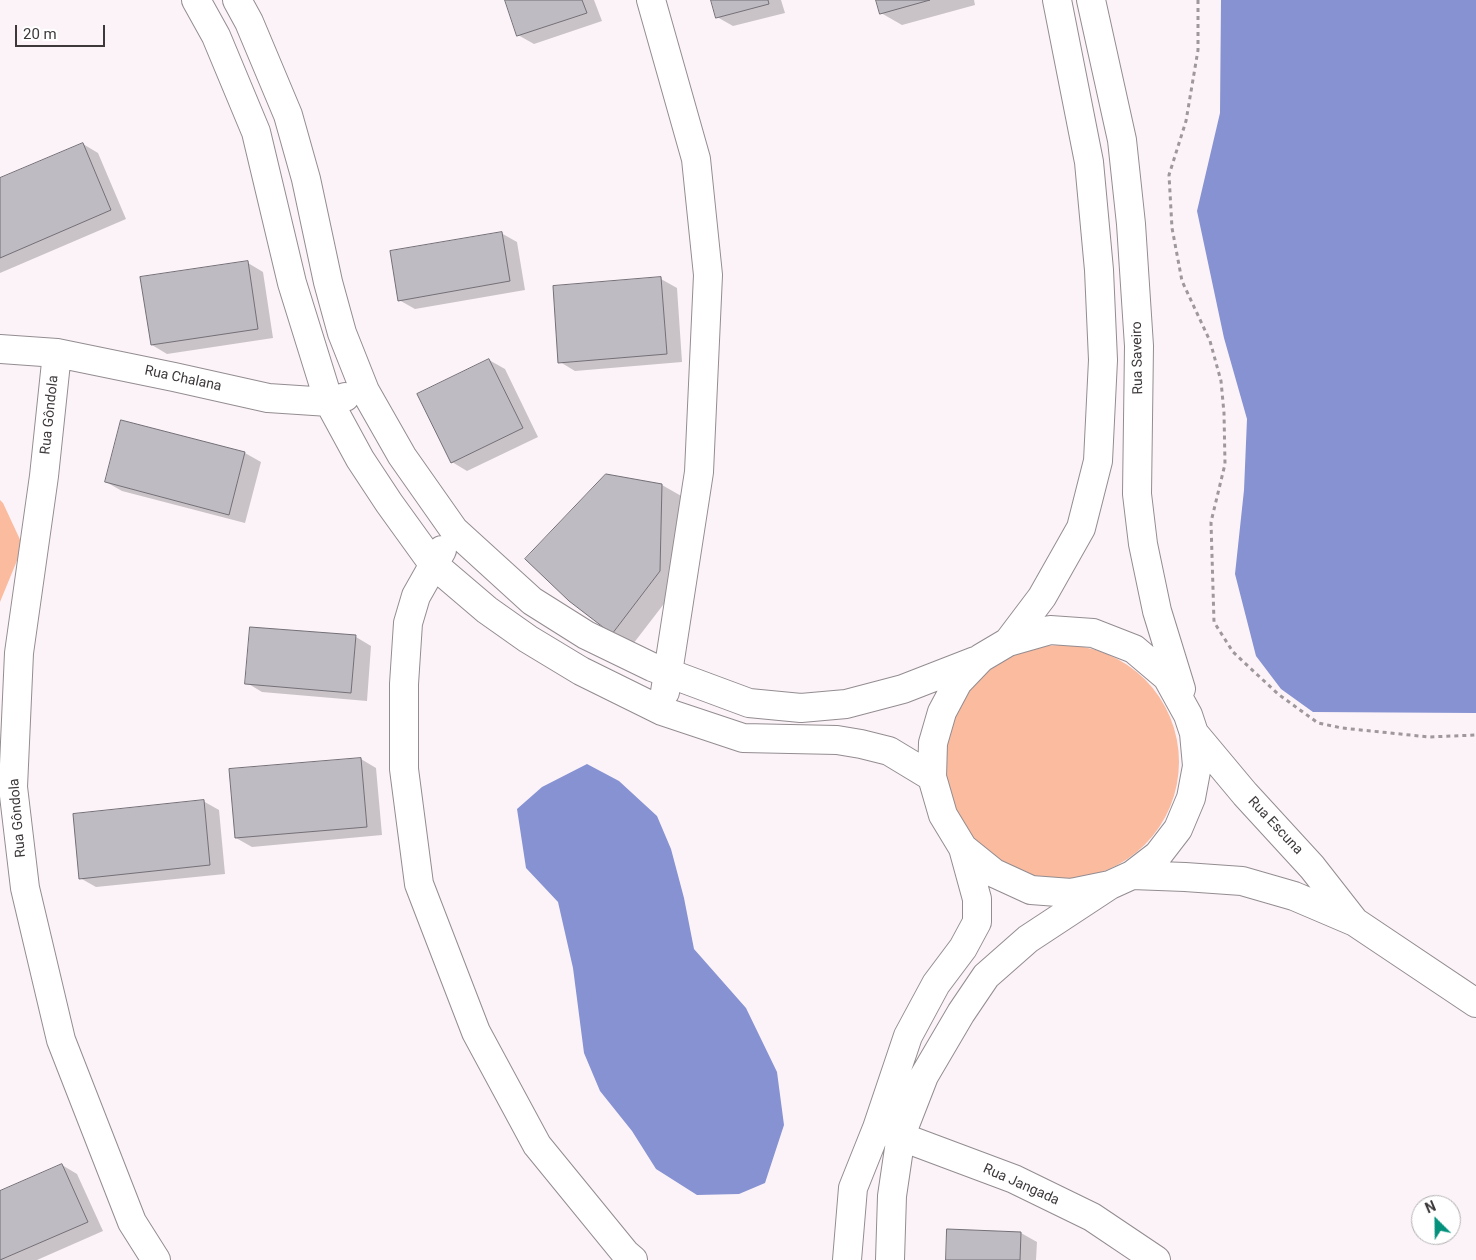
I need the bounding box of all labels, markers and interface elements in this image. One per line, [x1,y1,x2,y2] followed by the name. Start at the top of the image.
[18,15,108,47] scale bar
[23,25,57,43] text: 20 m
[1129,321,1147,395] street label: Rua Saveiro
[143,363,223,395] street label: Rua Chalana
[37,375,63,455] street label: Rua Gôndola
[6,778,30,858] street label: Rua Gôndola
[1244,794,1306,858] street label: Rua Escuna
[980,1161,1062,1209] street label: Rua Jangada
[1411,1195,1461,1245] north arrow
[1423,1198,1438,1216] text: N

